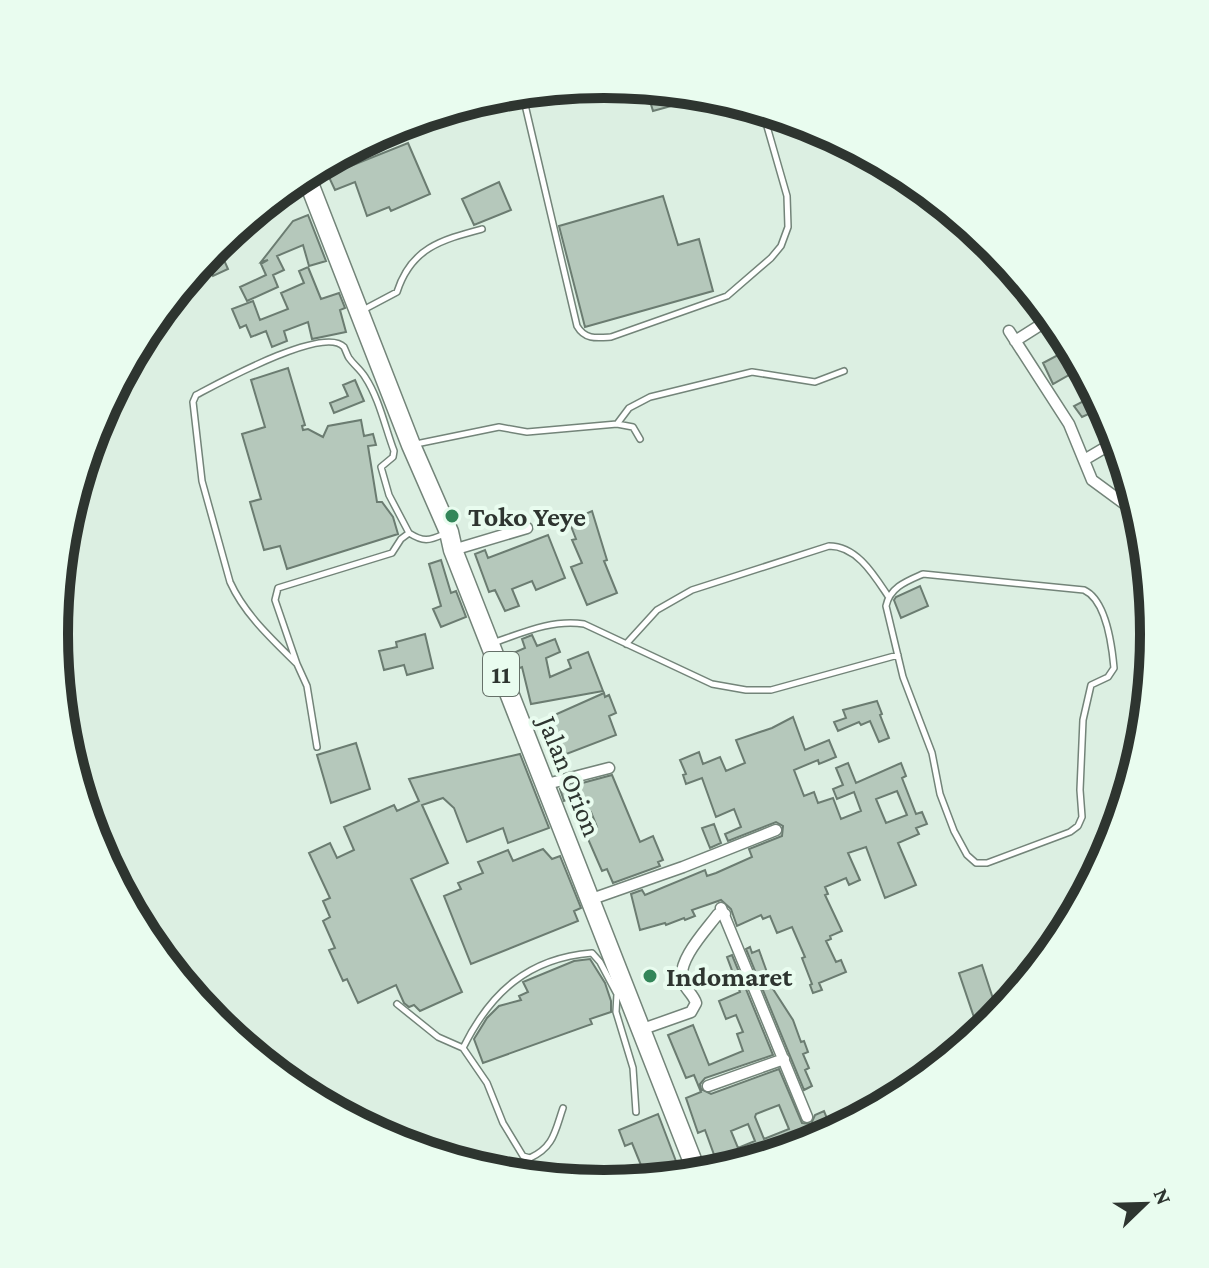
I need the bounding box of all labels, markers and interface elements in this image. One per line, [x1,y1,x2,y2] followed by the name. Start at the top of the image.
[468,501,586,532] place label: Toko Yeye
[443,507,461,525] marker: Toko Yeye
[483,652,519,696] road number: 11
[531,709,608,841] street label: Jalan Orion
[666,961,793,992] place label: Indomaret
[641,967,659,985] marker: Indomaret
[1105,1164,1185,1244] north arrow
[1149,1185,1177,1208] text: N

